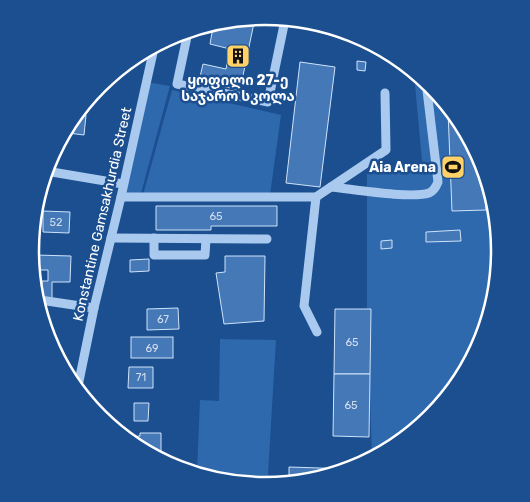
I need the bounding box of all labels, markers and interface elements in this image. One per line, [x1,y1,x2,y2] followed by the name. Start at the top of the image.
[225,43,251,69] building icon: ყოფილი 27-ე საჯარო სკოლა
[181,72,295,105] place label: ყოფილი 27-ე საჯარო სკოლა
[70,105,136,323] street label: Konstantine Gamsakhurdia Street
[440,154,466,180] sports icon: Aia Arena
[369,159,436,176] place label: Aia Arena
[209,210,223,223] house number: 65
[50,216,63,229] house number: 52
[157,313,169,326] house number: 67
[345,336,359,349] house number: 65
[145,342,159,355] house number: 69
[136,371,146,384] house number: 71
[344,399,358,412] house number: 65

